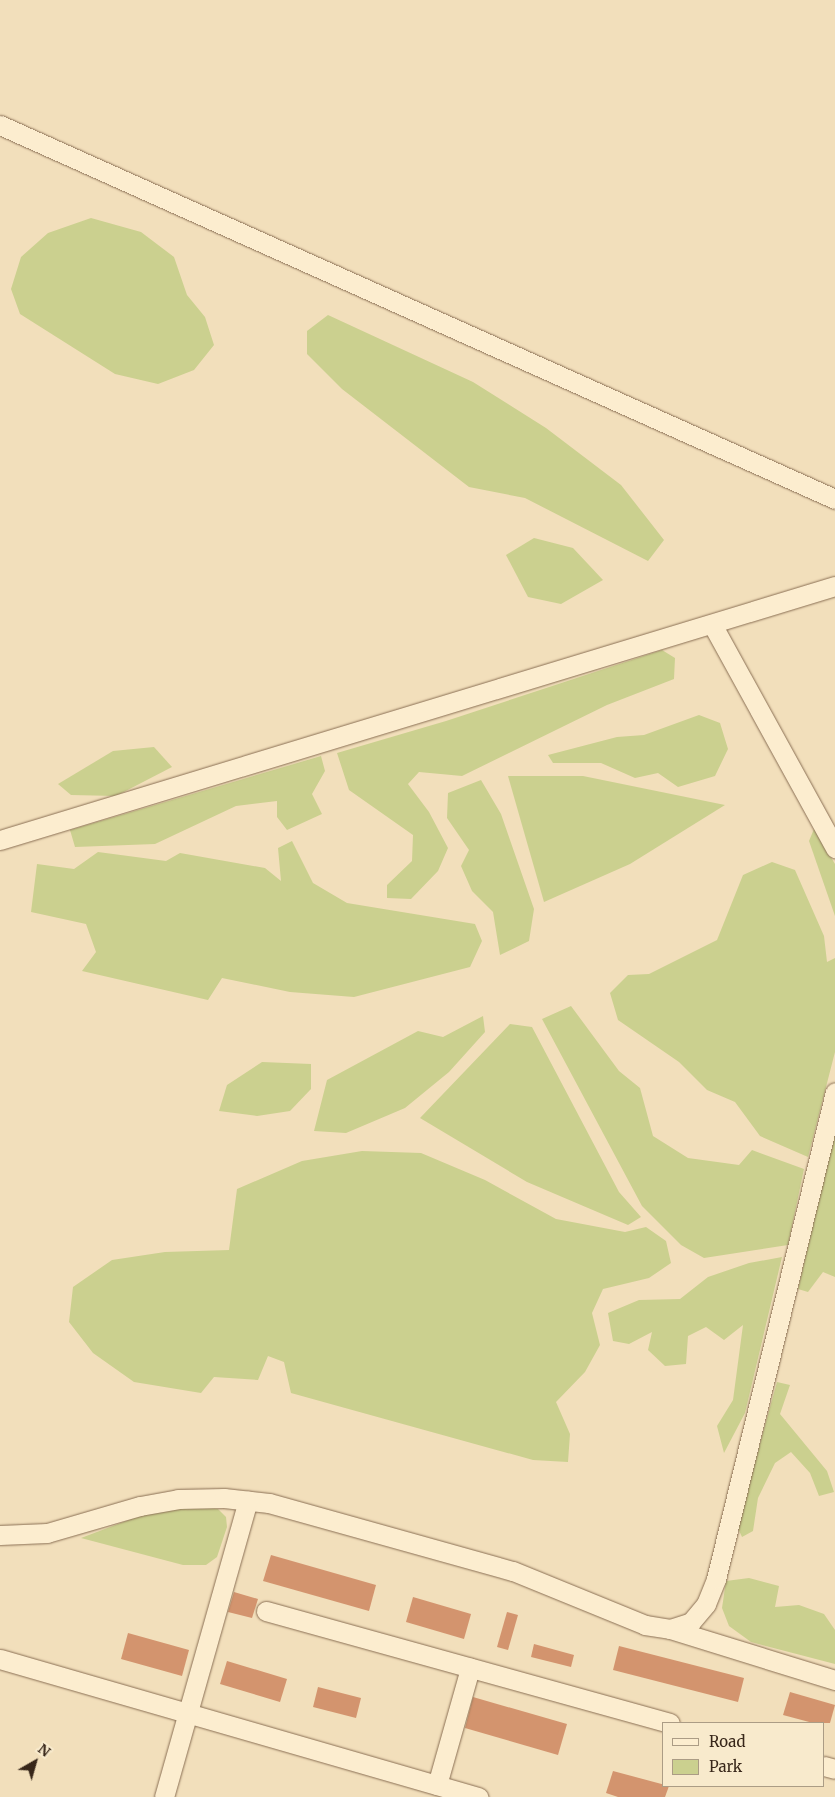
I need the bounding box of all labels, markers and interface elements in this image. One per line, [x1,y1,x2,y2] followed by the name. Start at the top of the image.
[662,1722,825,1787] legend
[709,1732,745,1751] text: Road
[10,1737,60,1787] north arrow
[34,1740,54,1761] text: N
[709,1757,742,1776] text: Park

